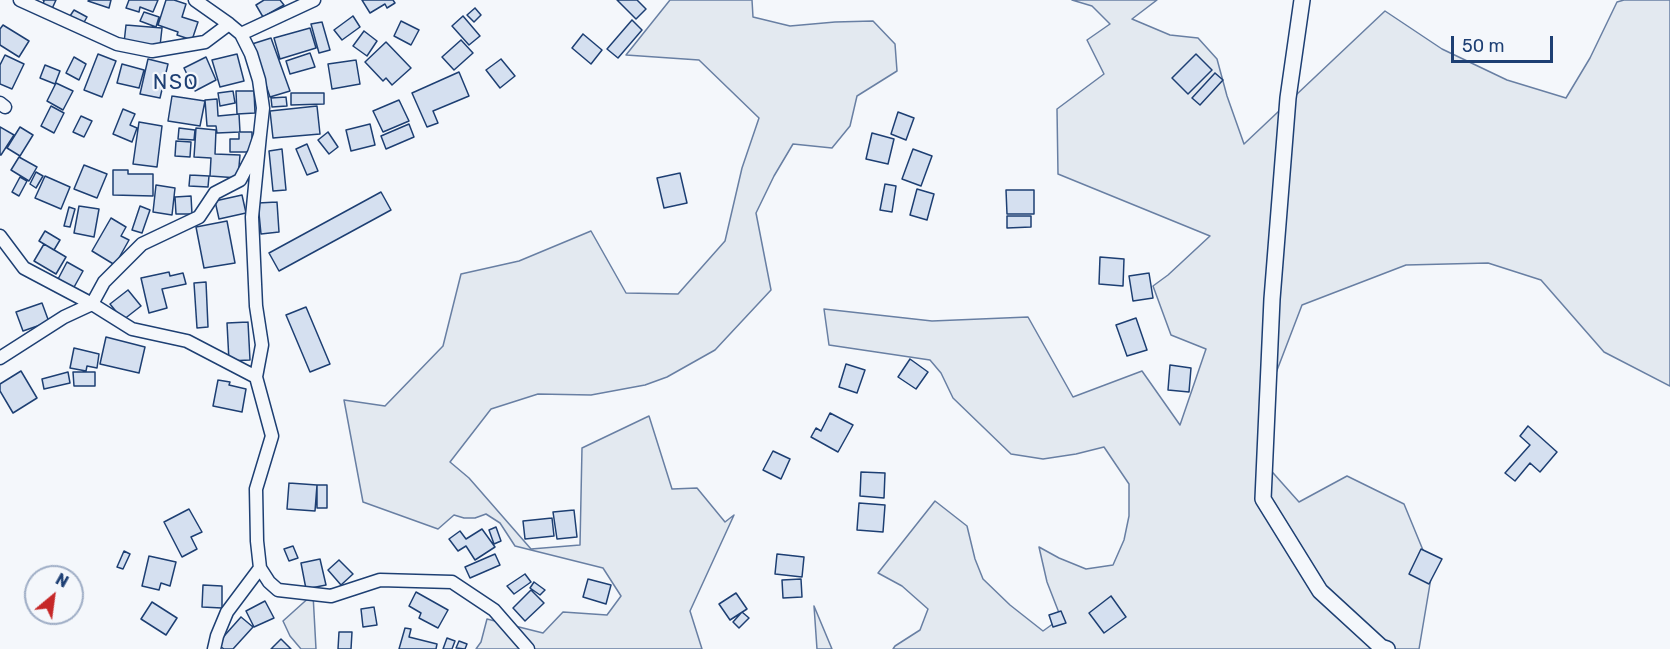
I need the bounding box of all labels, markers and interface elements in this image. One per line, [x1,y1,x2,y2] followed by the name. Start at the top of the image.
[1454,24,1556,62] scale bar
[1462,35,1505,57] text: 50 m
[153,70,199,96] district label: NSO
[24,565,84,625] north arrow
[52,569,72,592] text: N

